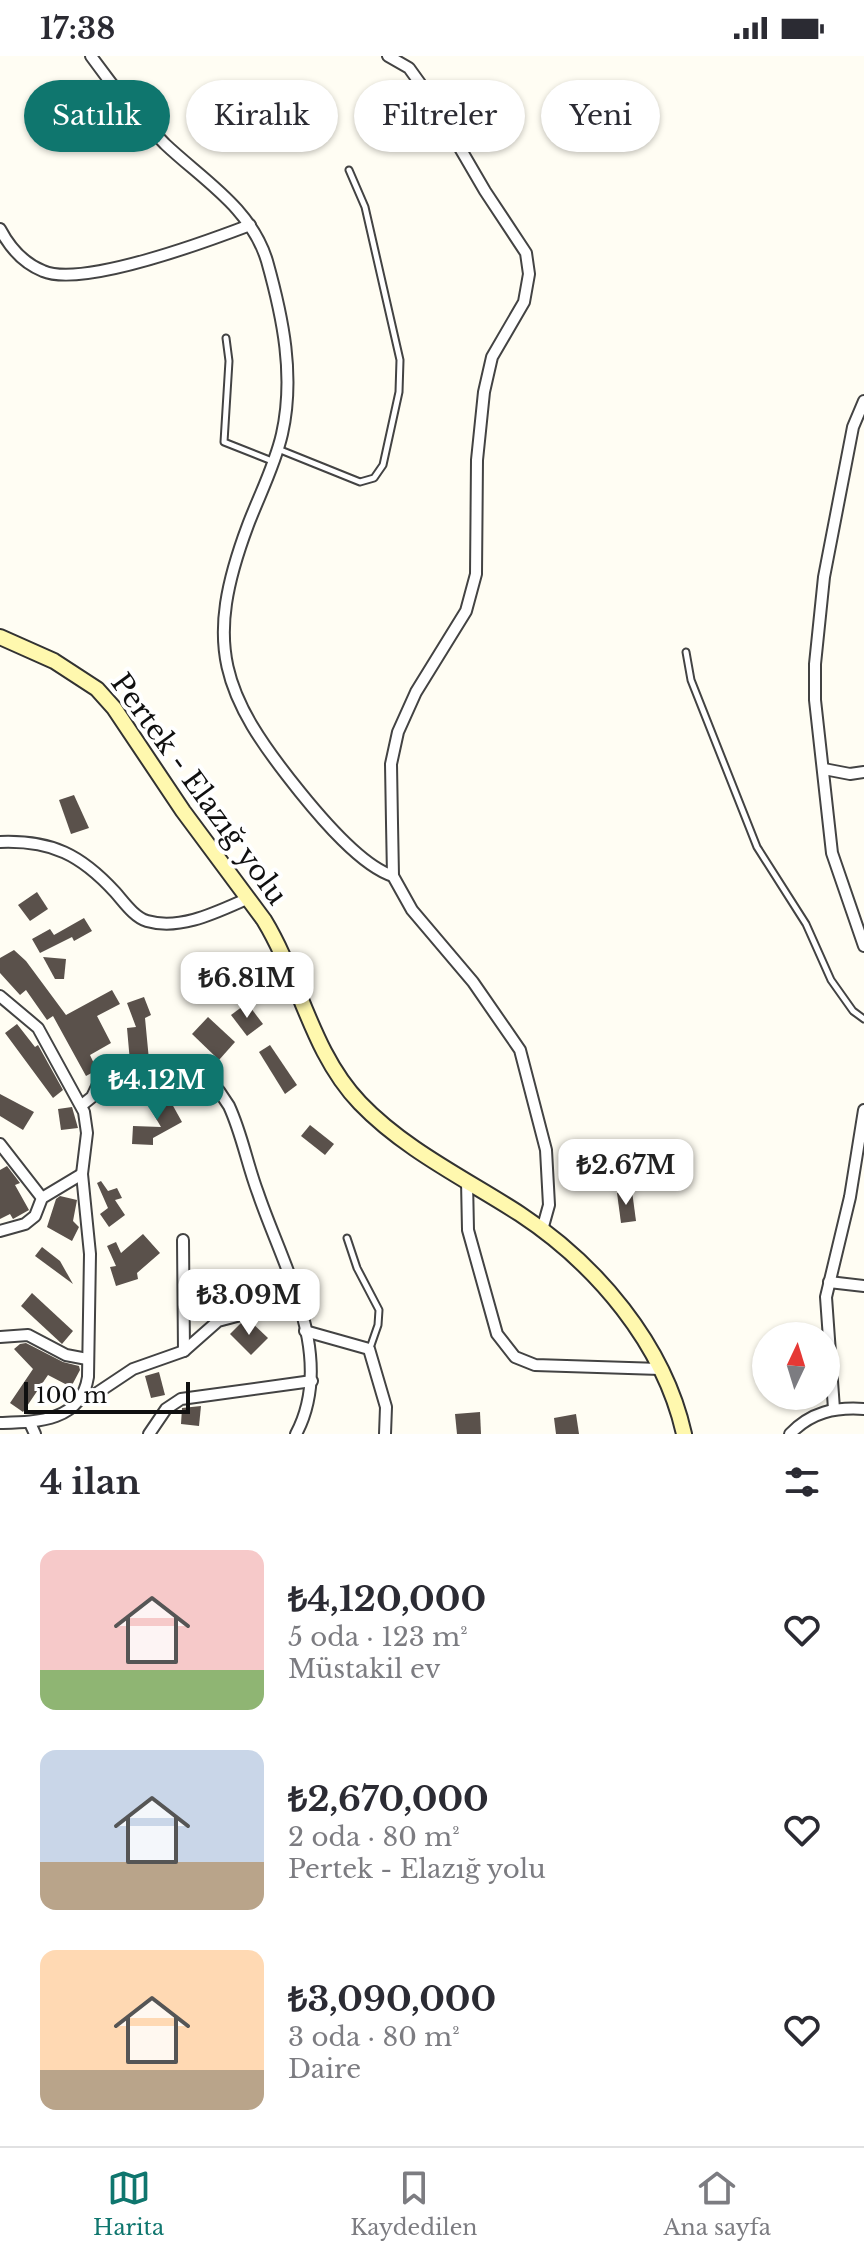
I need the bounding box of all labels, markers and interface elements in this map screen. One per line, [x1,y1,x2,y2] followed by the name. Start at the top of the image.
[40,10,115,47] text: 17:38
[24,80,170,152] chip: Satılık
[186,80,338,152] chip: Kiralık
[354,80,525,152] chip: Filtreler
[541,80,660,152] chip: Yeni
[103,666,295,912] street label: Pertek - Elazığ yolu
[182,952,312,1020] pin: ₺6.81M
[199,962,295,994] text: ₺6.81M
[92,1054,222,1122] pin: ₺4.12M
[109,1064,205,1096] text: ₺4.12M
[561,1139,691,1207] pin: ₺2.67M
[576,1149,676,1181] text: ₺2.67M
[184,1269,314,1337] pin: ₺3.09M
[197,1279,301,1311] text: ₺3.09M
[752,1322,840,1410] north arrow
[752,1322,840,1410] map controls
[24,1378,190,1414] scale bar
[36,1382,107,1409] text: 100 m
[780,1460,824,1504] icon: filters
[40,1461,140,1503] text: 4 ilan
[288,1578,486,1620] text: ₺4,120,000
[104,1582,200,1678] icon: home
[780,1608,824,1652] icon: heart
[288,1621,468,1653] text: 5 oda · 123 m²
[288,1653,441,1685] text: Müstakil ev
[288,1778,489,1820] text: ₺2,670,000
[104,1782,200,1878] icon: home
[780,1808,824,1852] icon: heart
[288,1821,460,1853] text: 2 oda · 80 m²
[288,1853,546,1885] text: Pertek - Elazığ yolu
[288,1978,496,2020] text: ₺3,090,000
[104,1982,200,2078] icon: home
[780,2008,824,2052] icon: heart
[288,2021,460,2053] text: 3 oda · 80 m²
[288,2053,361,2085] text: Daire
[93,2166,164,2241] tab: Harita
[350,2166,477,2241] tab: Kaydedilen
[664,2166,771,2241] tab: Ana sayfa

